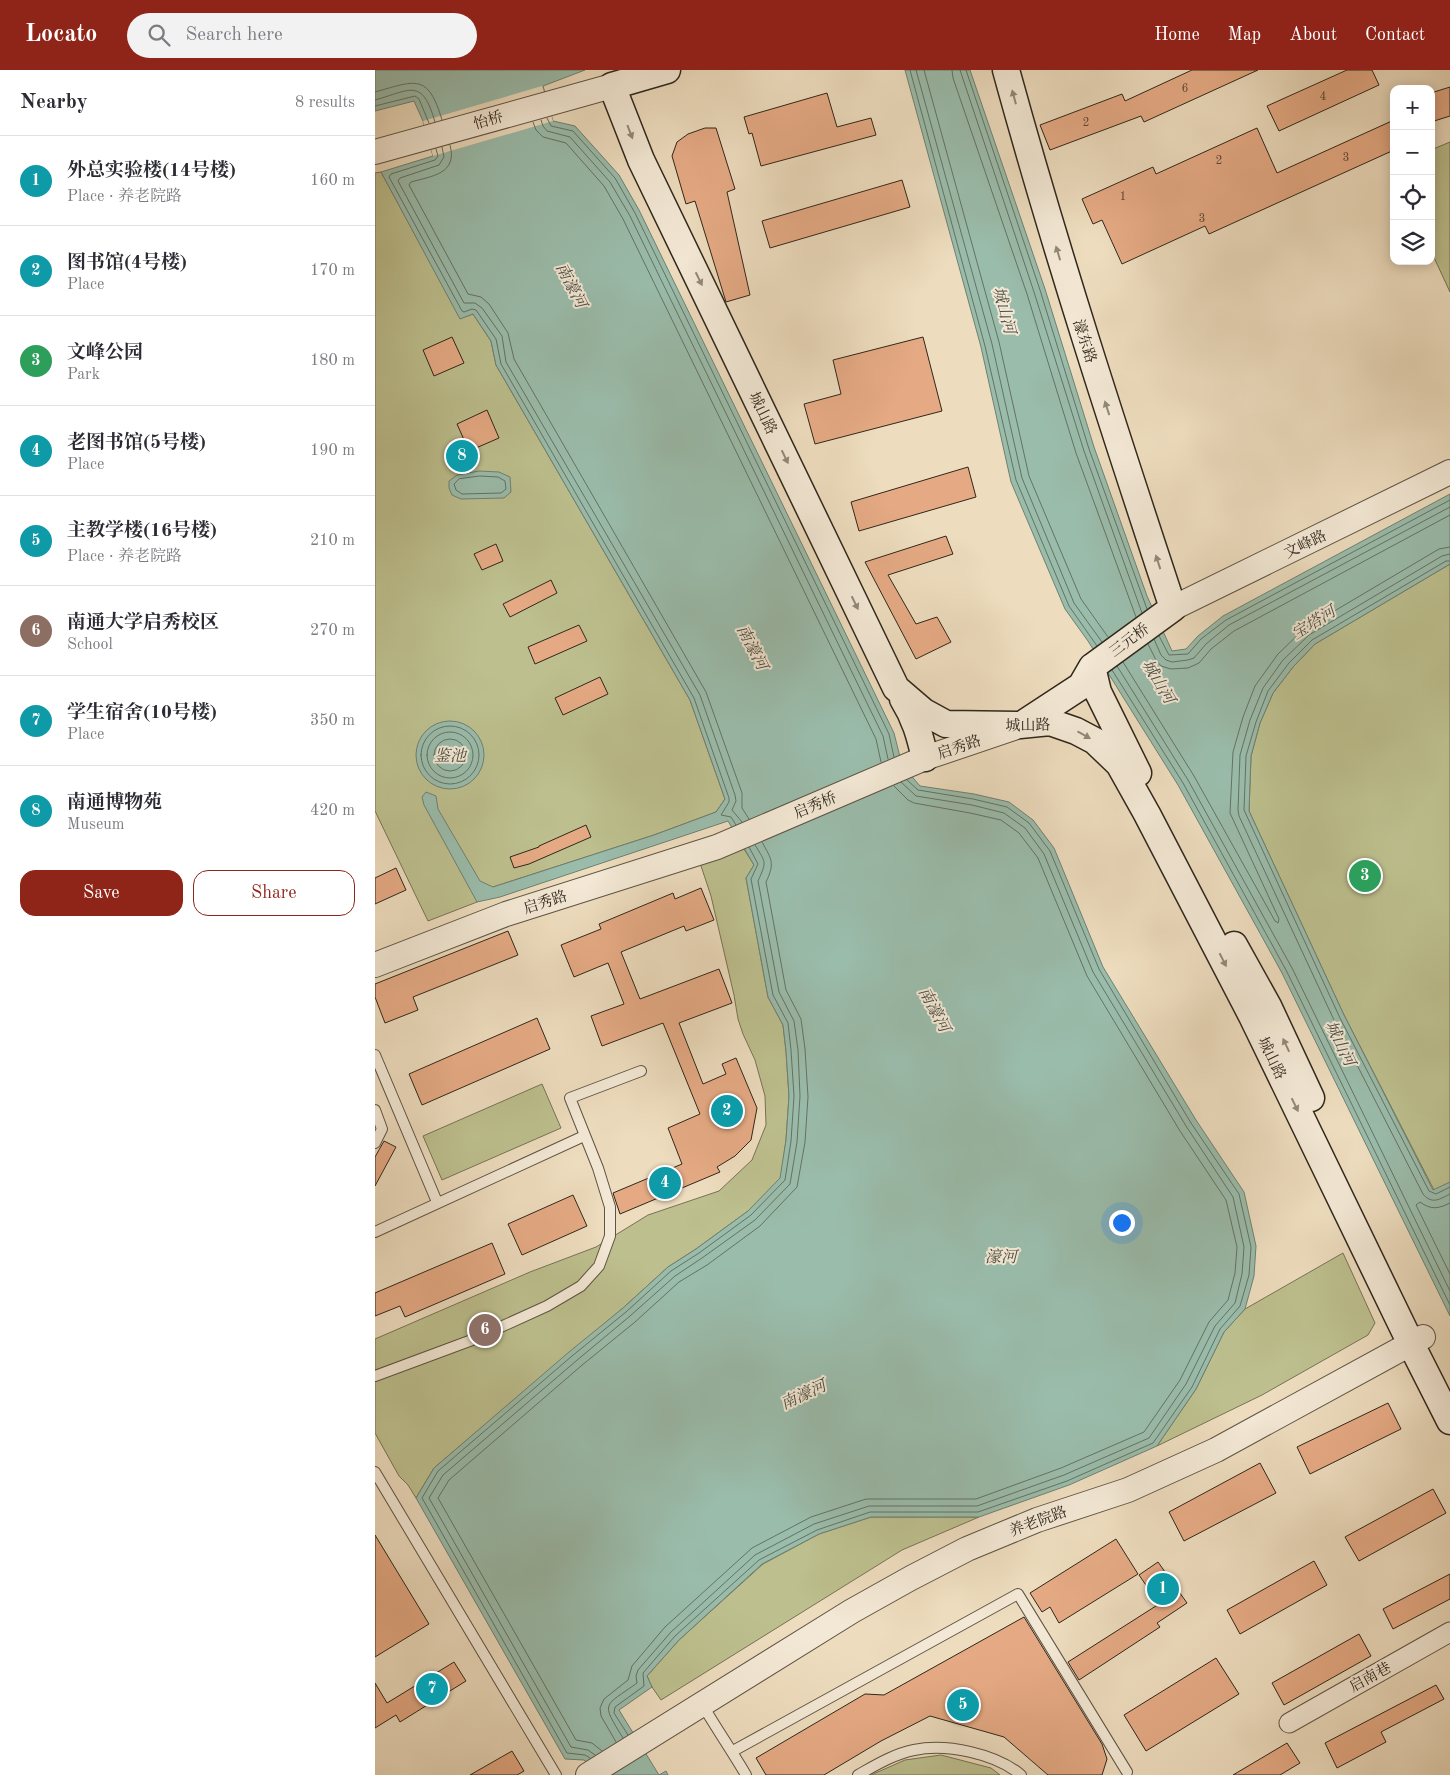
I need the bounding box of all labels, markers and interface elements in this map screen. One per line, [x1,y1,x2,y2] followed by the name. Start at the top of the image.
[127,13,477,58] search box
[145,21,173,49] icon: search
[25,23,97,47] text: Locato
[185,26,283,45] text: Search here
[1154,26,1200,44] text: Home
[1228,26,1261,44] text: Map
[1289,26,1337,44] text: About
[1365,26,1425,44] text: Contact
[1182,83,1189,95] house number: 6
[1390,85,1435,265] map controls
[1390,85,1435,130] button: +
[1009,89,1017,104] one-way arrow
[1320,91,1327,103] house number: 4
[20,92,88,113] text: Nearby
[295,95,355,111] text: 8 results
[471,108,505,133] street label: 怡桥
[1083,117,1089,129] house number: 2
[627,124,634,139] one-way arrow
[1390,130,1435,175] button: −
[1343,152,1349,164] house number: 3
[1216,155,1222,167] house number: 2
[67,162,236,181] text: 外总实验楼(14号楼)
[31,173,41,189] text: 1
[310,173,355,189] text: 160 m
[1390,175,1435,220] button: locate
[67,189,182,205] text: Place · 养老院路
[1120,191,1126,203] house number: 1
[1199,213,1205,225] house number: 3
[1390,220,1435,265] button: layers
[1054,245,1062,260] one-way arrow
[67,254,187,273] text: 图书馆(4号楼)
[552,260,591,314] water label: 南濠河
[31,263,41,279] text: 2
[310,263,355,279] text: 170 m
[695,272,703,286] one-way arrow
[67,277,104,293] text: Place
[989,285,1020,339] water label: 城山河
[1069,317,1100,365] street label: 濠东路
[67,344,143,363] text: 文峰公园
[31,353,41,369] text: 3
[310,353,355,369] text: 180 m
[67,367,100,383] text: Park
[745,389,780,437] street label: 城山路
[1103,400,1110,415] one-way arrow
[67,434,206,453] text: 老图书馆(5号楼)
[446,437,478,475] pin: 8
[31,443,41,459] text: 4
[310,443,355,459] text: 190 m
[780,449,789,464] one-way arrow
[67,457,104,473] text: Place
[67,522,217,541] text: 主教学楼(16号楼)
[1281,527,1329,562] street label: 文峰路
[31,533,41,549] text: 5
[310,533,355,549] text: 210 m
[67,549,182,565] text: Place · 养老院路
[1154,554,1162,569] one-way arrow
[851,596,859,610] one-way arrow
[1288,601,1341,643] water label: 宝塔河
[67,614,219,633] text: 南通大学启秀校区
[1106,620,1152,661] street label: 三元桥
[733,622,772,676] water label: 南濠河
[31,623,41,639] text: 6
[310,623,355,639] text: 270 m
[67,637,113,653] text: School
[1138,656,1180,709] water label: 城山河
[67,704,217,723] text: 学生宿舍(10号楼)
[31,713,41,729] text: 7
[310,713,355,729] text: 350 m
[1005,717,1051,734] street label: 城山路
[67,727,104,743] text: Place
[1077,731,1091,739] one-way arrow
[935,732,983,763] street label: 启秀路
[434,747,468,765] water label: 鉴池
[791,789,839,822] street label: 启秀桥
[67,794,162,813] text: 南通博物苑
[31,803,41,819] text: 8
[310,803,355,819] text: 420 m
[67,817,125,833] text: Museum
[1349,857,1381,895] pin: 3
[20,870,183,916] button: Save
[193,870,355,916] button: Share
[521,887,569,918] street label: 启秀路
[1219,953,1227,967] one-way arrow
[915,984,955,1038] water label: 南濠河
[1321,1018,1360,1072] water label: 城山河
[1254,1034,1289,1082] street label: 城山路
[1282,1038,1290,1052] one-way arrow
[711,1092,743,1130] pin: 2
[1291,1098,1299,1112] one-way arrow
[649,1164,681,1202] pin: 4
[1109,1210,1135,1236] your location
[985,1248,1020,1266] water label: 濠河
[469,1311,501,1349] pin: 6
[778,1375,832,1413] water label: 南濠河
[1007,1503,1069,1540] street label: 养老院路
[1147,1570,1179,1608] pin: 1
[1346,1659,1394,1696] street label: 启南巷
[416,1670,448,1708] pin: 7
[947,1686,979,1724] pin: 5

